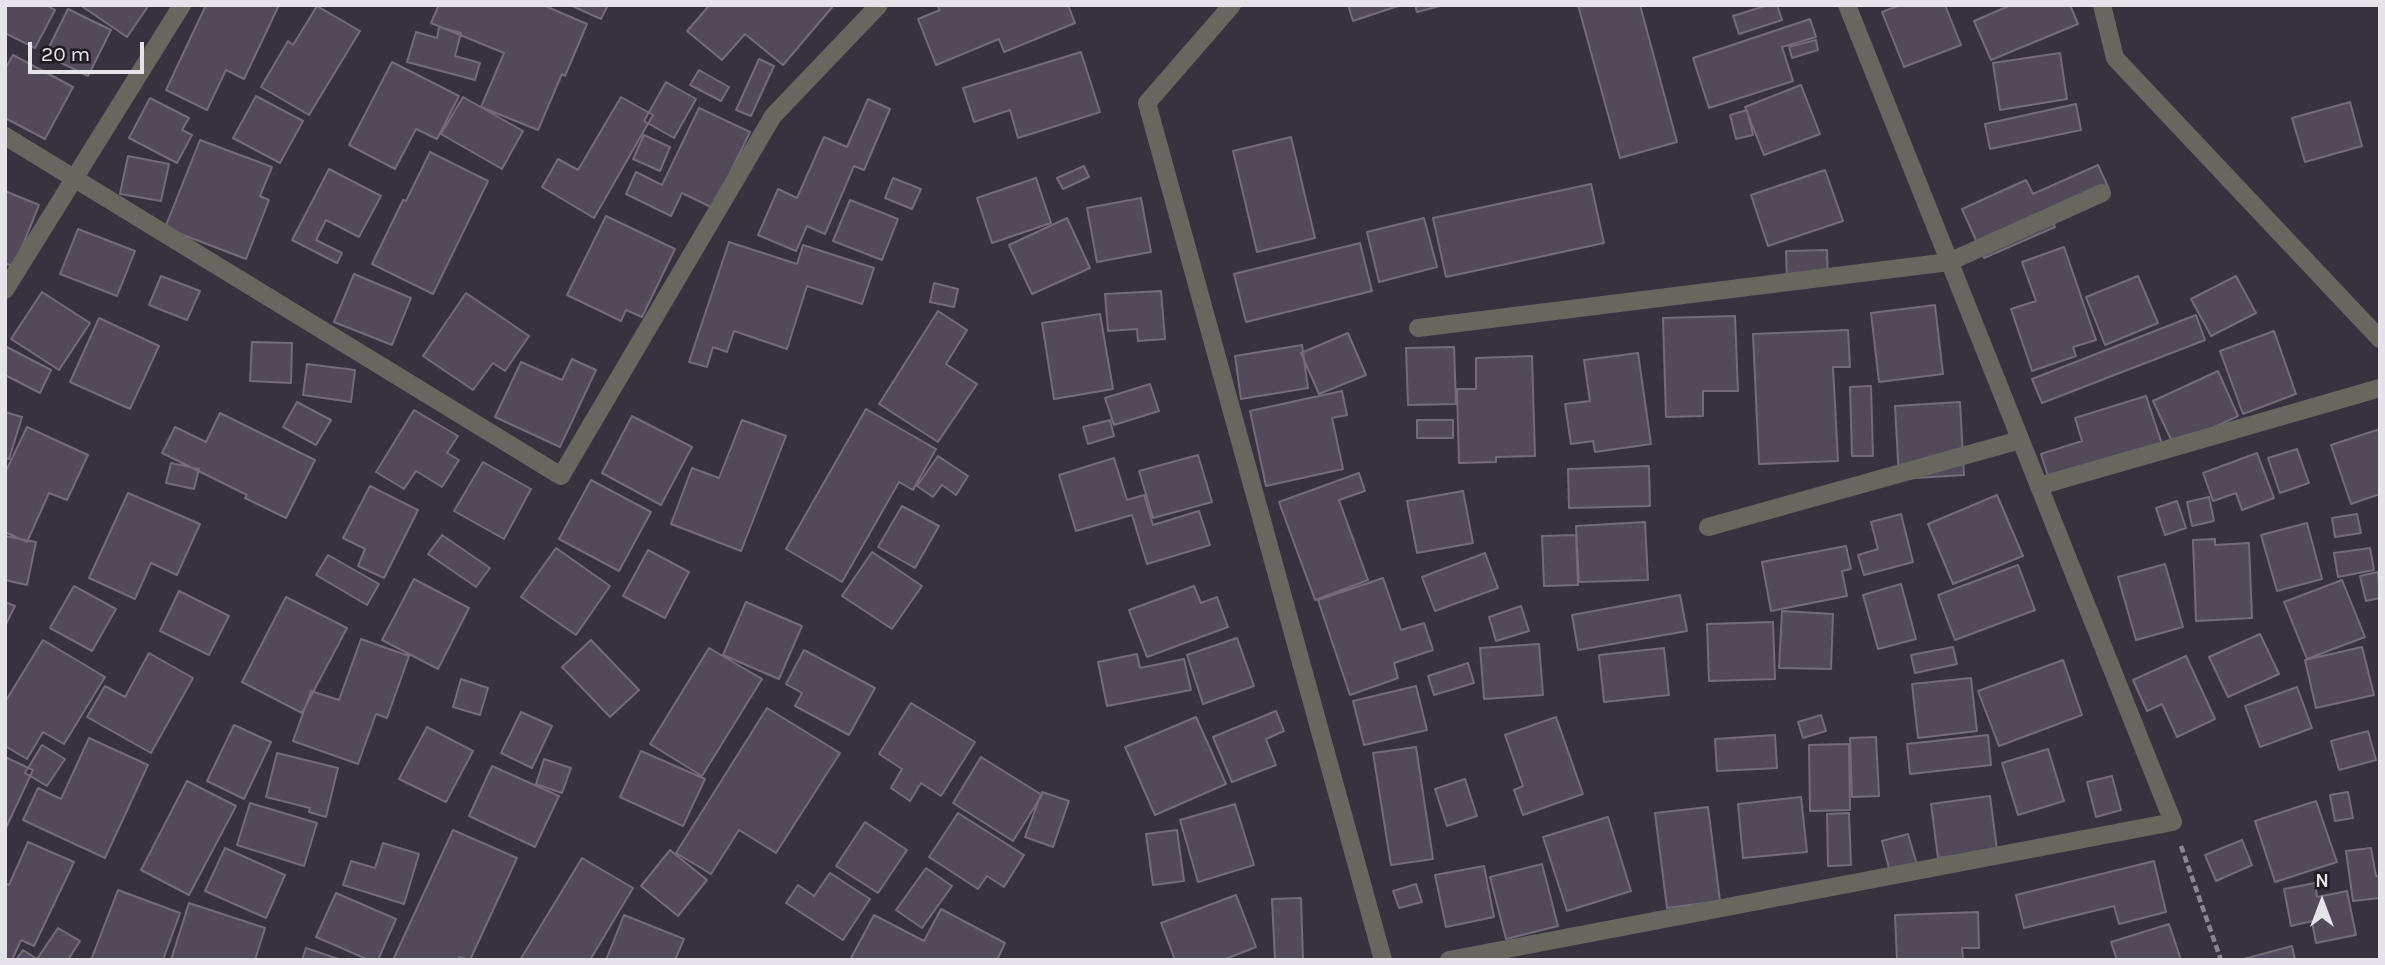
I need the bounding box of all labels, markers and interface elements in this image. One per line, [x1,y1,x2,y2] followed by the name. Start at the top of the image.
[32,28,147,72] scale bar
[41,42,90,66] text: 20 m
[2287,867,2357,937] north arrow
[2315,870,2329,892] text: N

